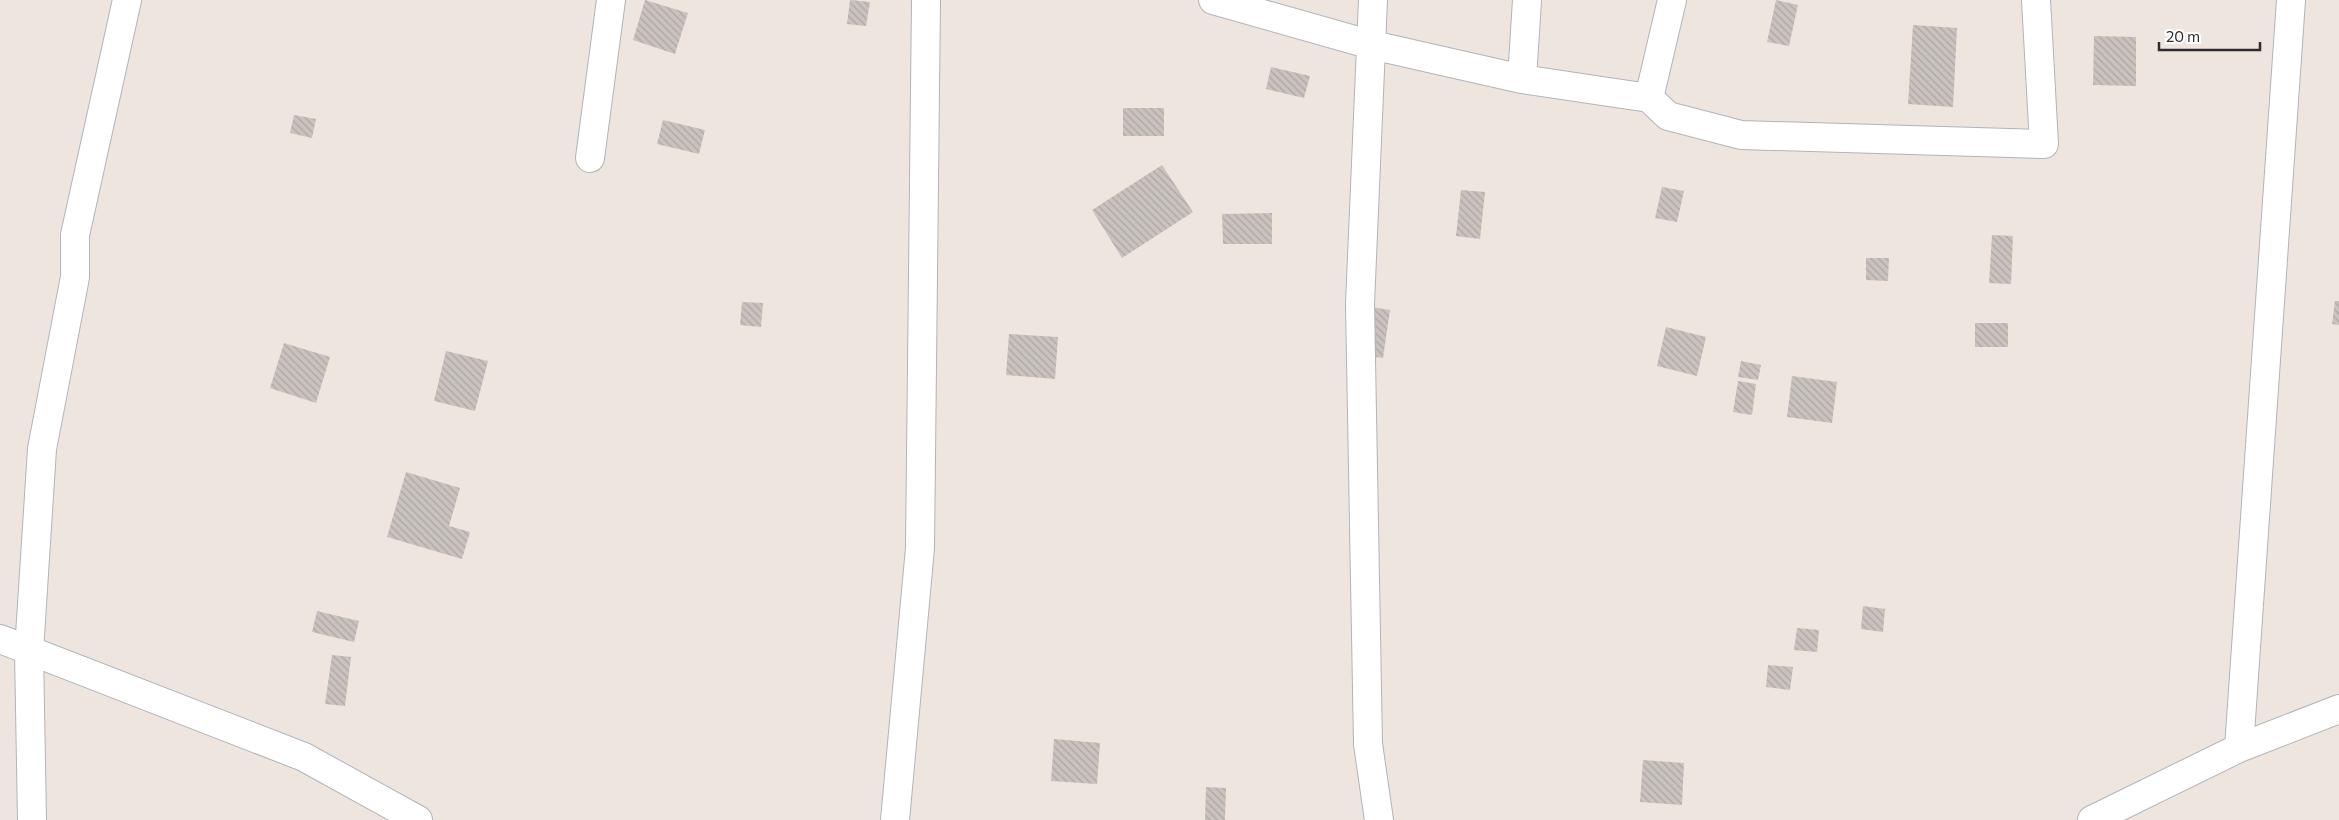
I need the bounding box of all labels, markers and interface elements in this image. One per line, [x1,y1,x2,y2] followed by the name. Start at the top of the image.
[2159,20,2260,52] scale bar
[2166,27,2200,45] text: 20 m

